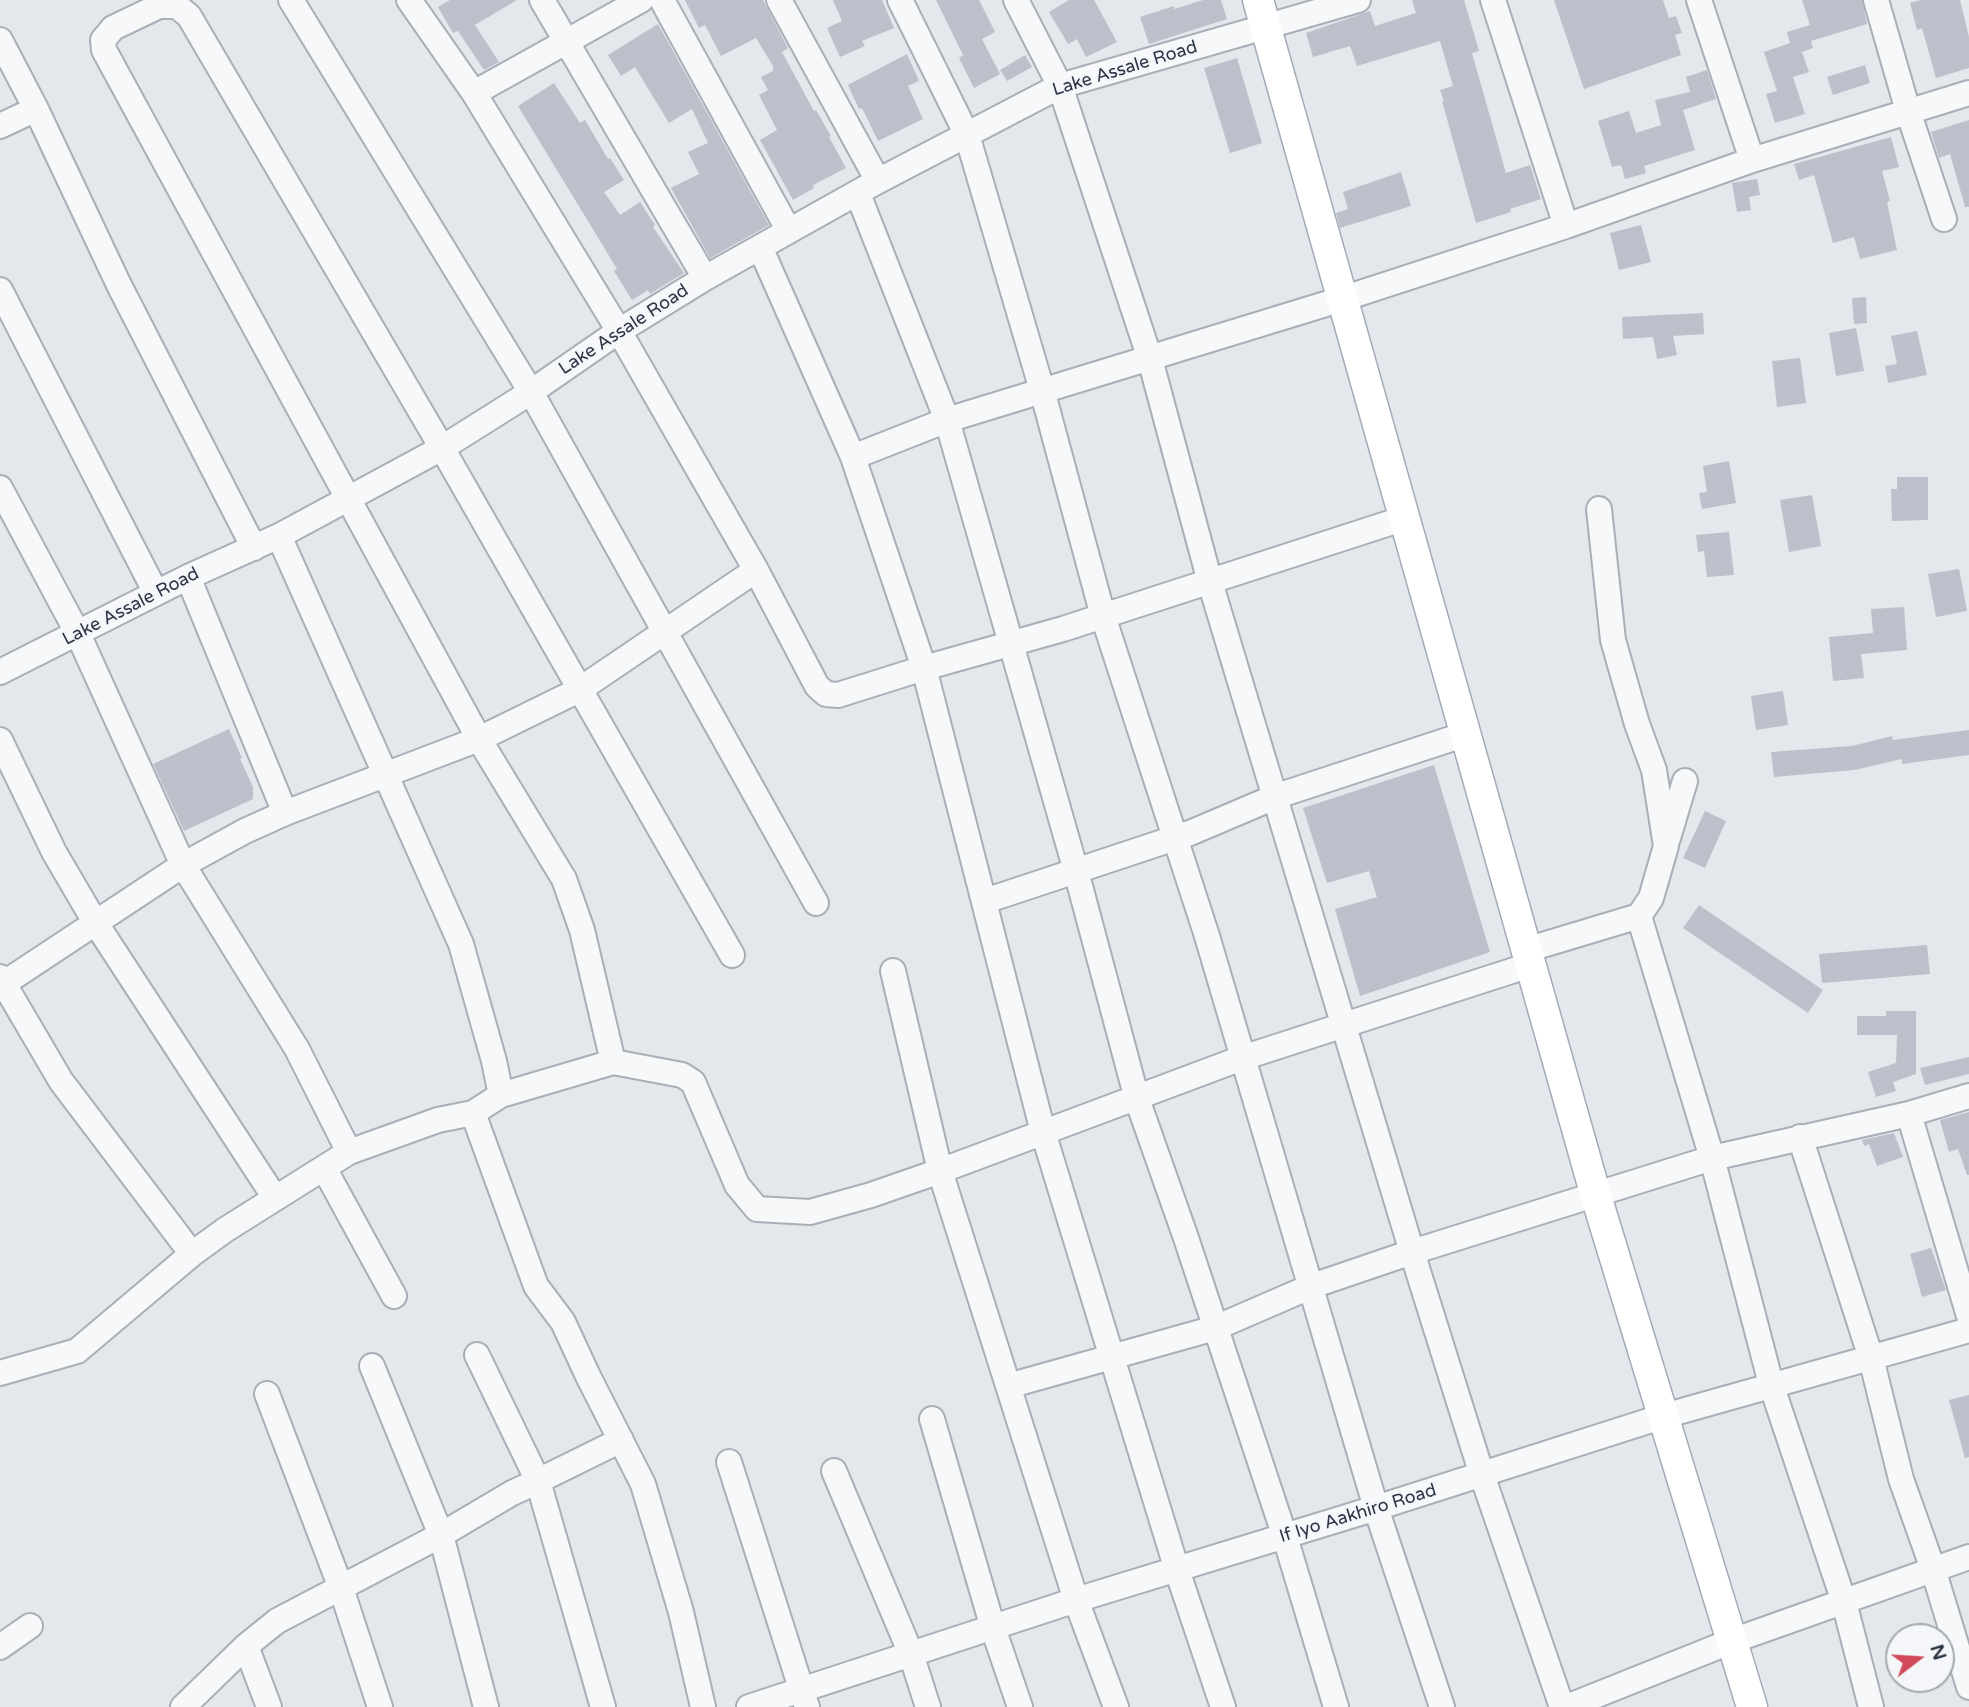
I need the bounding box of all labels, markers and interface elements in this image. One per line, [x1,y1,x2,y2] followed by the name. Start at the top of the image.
[1050,37,1200,101] street label: Lake Assale Road
[555,280,693,380] street label: Lake Assale Road
[59,563,203,651] street label: Lake Assale Road
[1277,1480,1439,1548] street label: If Iyo Aakhiro Road
[1885,1623,1955,1693] north arrow
[1925,1642,1951,1663] text: N

